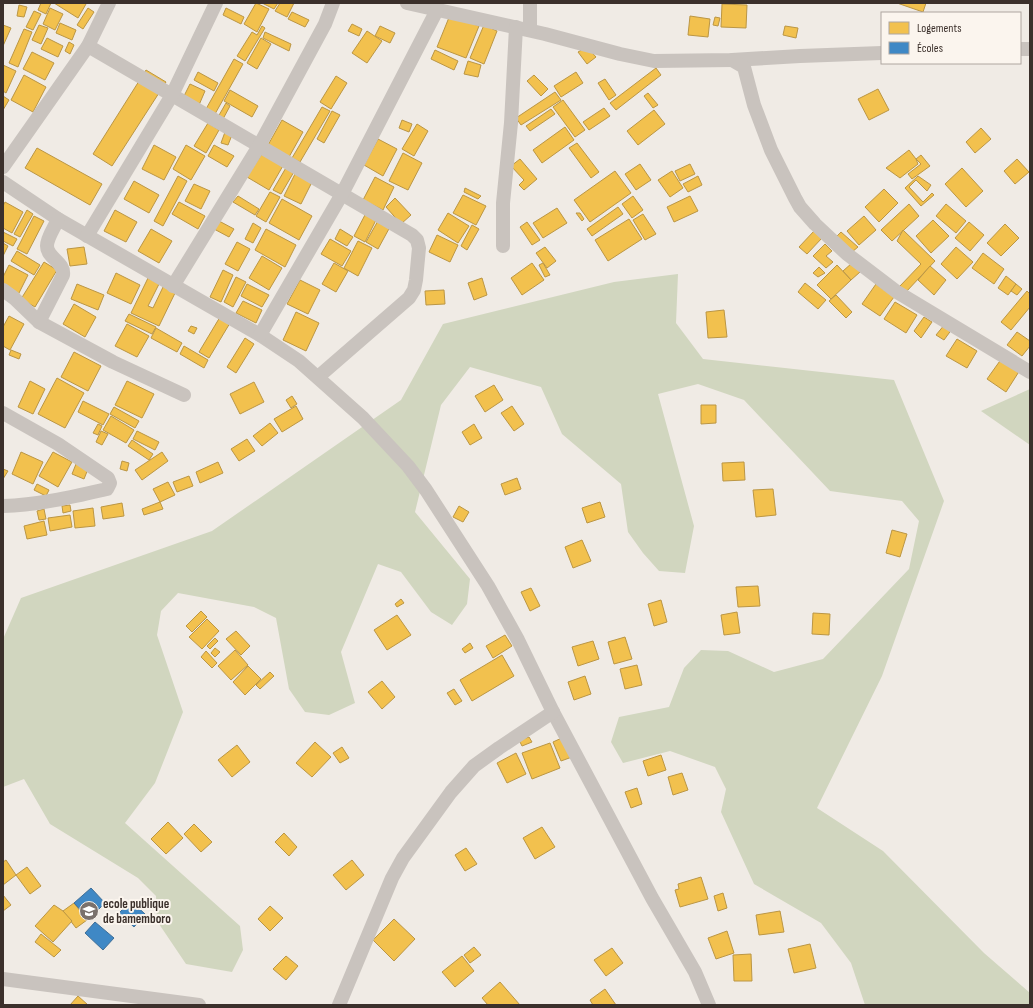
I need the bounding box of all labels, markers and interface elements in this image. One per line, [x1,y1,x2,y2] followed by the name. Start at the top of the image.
[881,12,1021,64] legend
[917,21,961,36] text: Logements
[917,41,943,56] text: Écoles
[103,896,171,927] place label: ecole publique de bamemboro
[78,900,100,922] school or university icon: ecole publique de bamemboro

